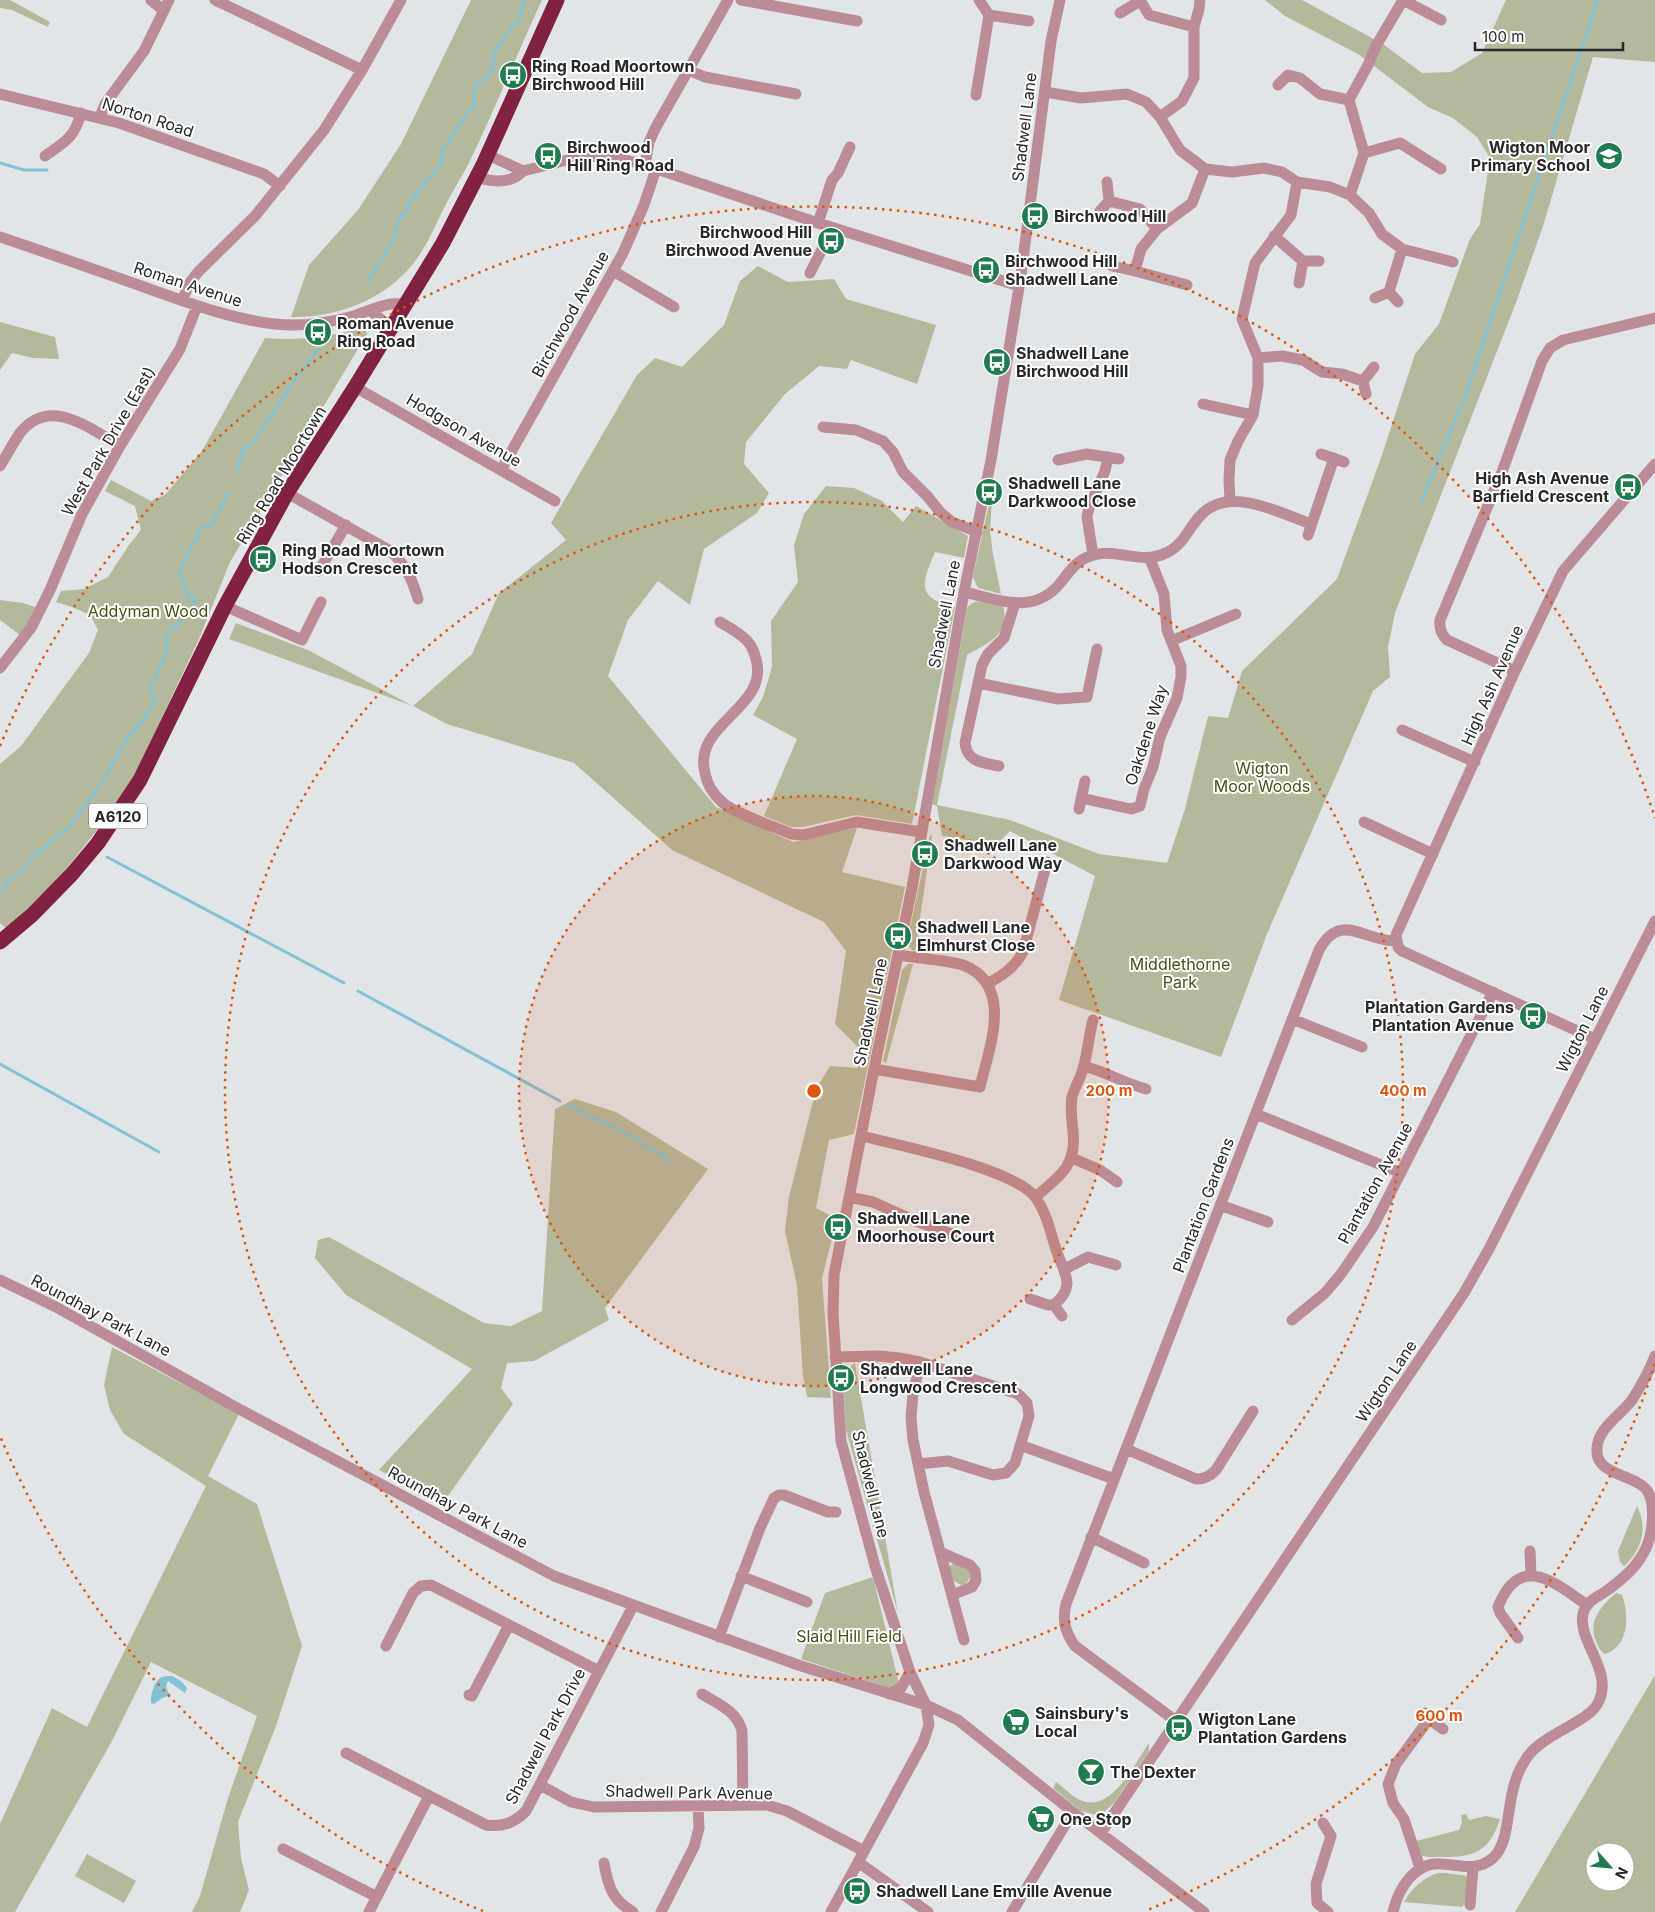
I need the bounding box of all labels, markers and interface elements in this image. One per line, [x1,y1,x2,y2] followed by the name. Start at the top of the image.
[1475,20,1622,52] scale bar
[1482,27,1524,46] text: 100 m
[532,56,694,94] place label: Ring Road Moortown Birchwood Hill
[498,60,528,90] bus stop icon: Ring Road Moortown Birchwood Hill
[1007,71,1041,183] street label: Shadwell Lane
[100,93,196,141] street label: Norton Road
[567,137,674,175] place label: Birchwood Hill Ring Road
[1471,137,1590,175] place label: Wigton Moor Primary School
[533,141,563,171] bus stop icon: Birchwood Hill Ring Road
[1594,141,1624,171] school or university icon: Wigton Moor Primary School
[1020,201,1050,231] bus stop icon: Birchwood Hill
[1054,206,1166,226] place label: Birchwood Hill
[666,222,812,260] place label: Birchwood Hill Birchwood Avenue
[816,226,846,256] bus stop icon: Birchwood Hill Birchwood Avenue
[527,247,613,381] street label: Birchwood Avenue
[1005,251,1118,289] place label: Birchwood Hill Shadwell Lane
[971,255,1001,285] bus stop icon: Birchwood Hill Shadwell Lane
[131,257,245,311] street label: Roman Avenue
[337,313,454,351] place label: Roman Avenue Ring Road
[303,317,333,347] bus stop icon: Roman Avenue Ring Road
[1016,343,1129,381] place label: Shadwell Lane Birchwood Hill
[982,347,1012,377] bus stop icon: Shadwell Lane Birchwood Hill
[57,363,159,519] street label: West Park Drive (East)
[403,389,525,471] street label: Hodgson Avenue
[232,402,330,548] street label: Ring Road Moortown
[1473,468,1609,506] place label: High Ash Avenue Barfield Crescent
[1613,472,1643,502] bus stop icon: High Ash Avenue Barfield Crescent
[1008,473,1136,511] place label: Shadwell Lane Darkwood Close
[974,477,1004,507] bus stop icon: Shadwell Lane Darkwood Close
[282,540,444,578] place label: Ring Road Moortown Hodson Crescent
[248,544,278,574] bus stop icon: Ring Road Moortown Hodson Crescent
[924,558,964,670] street label: Shadwell Lane
[88,601,208,621] park label: Addyman Wood
[1457,622,1527,748] street label: High Ash Avenue
[1120,682,1172,788] street label: Oakdene Way
[1214,758,1310,796] park label: Wigton Moor Woods
[89,804,147,828] road number: A6120
[944,835,1062,873] place label: Shadwell Lane Darkwood Way
[910,839,940,869] bus stop icon: Shadwell Lane Darkwood Way
[917,917,1035,955] place label: Shadwell Lane Elmhurst Close
[883,921,913,951] bus stop icon: Shadwell Lane Elmhurst Close
[1130,954,1230,992] park label: Middlethorne Park
[849,956,891,1068] street label: Shadwell Lane
[1552,982,1612,1076] street label: Wigton Lane
[1365,997,1514,1035] place label: Plantation Gardens Plantation Avenue
[1518,1001,1548,1031] bus stop icon: Plantation Gardens Plantation Avenue
[1086,1081,1132,1100] text: 200 m
[1379,1081,1427,1100] text: 400 m
[805,1082,823,1100] centre of rings
[1333,1119,1417,1247] street label: Plantation Avenue
[1168,1135,1238,1275] street label: Plantation Gardens
[857,1208,995,1246] place label: Shadwell Lane Moorhouse Court
[823,1212,853,1242] bus stop icon: Shadwell Lane Moorhouse Court
[28,1270,174,1360] street label: Roundhay Park Lane
[1351,1336,1421,1426] street label: Wigton Lane
[860,1359,1017,1397] place label: Shadwell Lane Longwood Crescent
[826,1363,856,1393] bus stop icon: Shadwell Lane Longwood Crescent
[848,1428,894,1540] street label: Shadwell Lane
[385,1462,531,1552] street label: Roundhay Park Lane
[796,1626,902,1646] park label: Slaid Hill Field
[501,1664,589,1808] street label: Shadwell Park Drive
[1035,1703,1129,1741] place label: Sainsbury's Local
[1415,1706,1463,1725] text: 600 m
[1001,1707,1031,1737] supermarket icon: Sainsbury's Local
[1198,1709,1347,1747] place label: Wigton Lane Plantation Gardens
[1164,1713,1194,1743] bus stop icon: Wigton Lane Plantation Gardens
[1076,1757,1106,1787] bar icon: The Dexter
[1110,1762,1196,1782] place label: The Dexter
[605,1781,773,1803] street label: Shadwell Park Avenue
[1026,1804,1056,1834] supermarket icon: One Stop
[1060,1809,1132,1829] place label: One Stop
[1585,1842,1635,1892] north arrow
[1612,1865,1632,1882] text: N
[842,1876,872,1906] bus stop icon: Shadwell Lane Emville Avenue
[876,1881,1112,1901] place label: Shadwell Lane Emville Avenue

